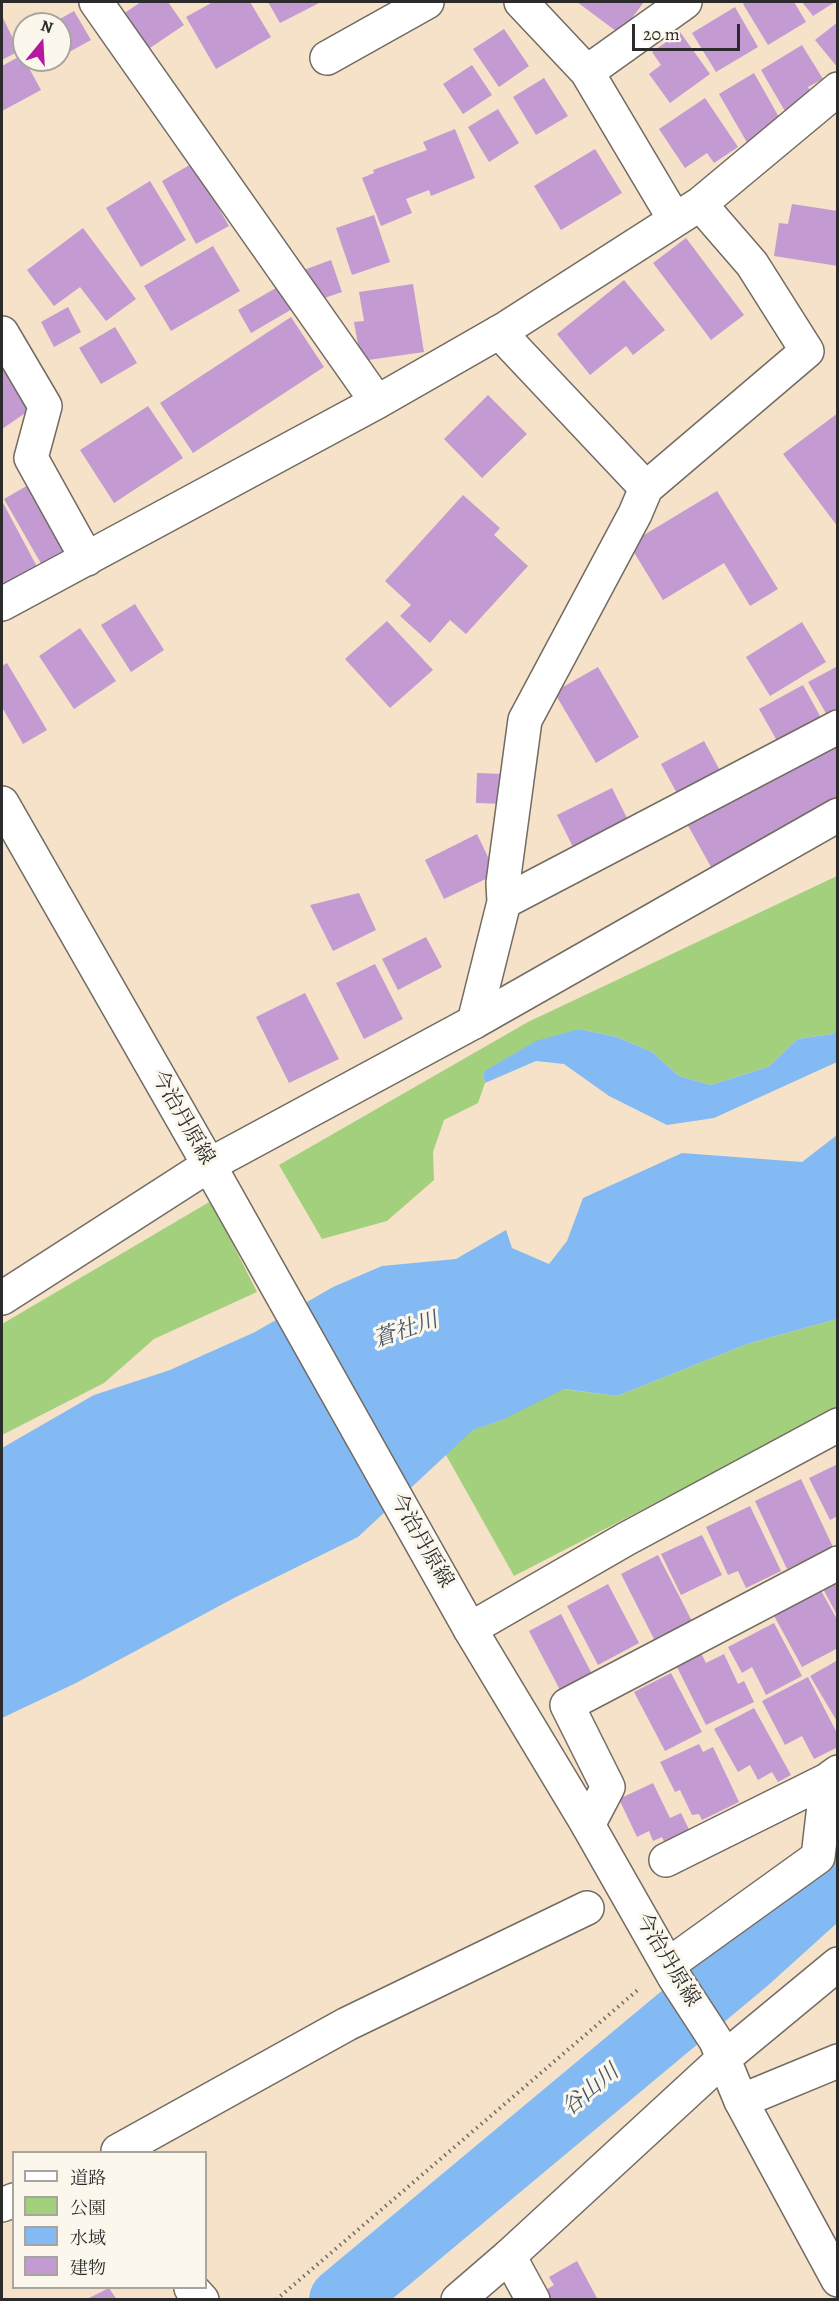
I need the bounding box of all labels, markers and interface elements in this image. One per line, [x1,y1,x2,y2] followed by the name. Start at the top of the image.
[12,12,72,72] north arrow
[635,12,743,50] scale bar
[38,15,56,39] text: N
[643,22,680,46] text: 20 m
[145,1066,219,1170] street label: 今治丹原線
[371,1308,441,1354] water label: 蒼社川
[384,1489,458,1593] street label: 今治丹原線
[629,1909,705,2011] street label: 今治丹原線
[557,2060,625,2122] water label: 谷山川
[12,2151,207,2289] legend
[70,2166,106,2190] text: 道路
[70,2196,106,2220] text: 公園
[70,2226,106,2250] text: 水域
[70,2256,106,2280] text: 建物

